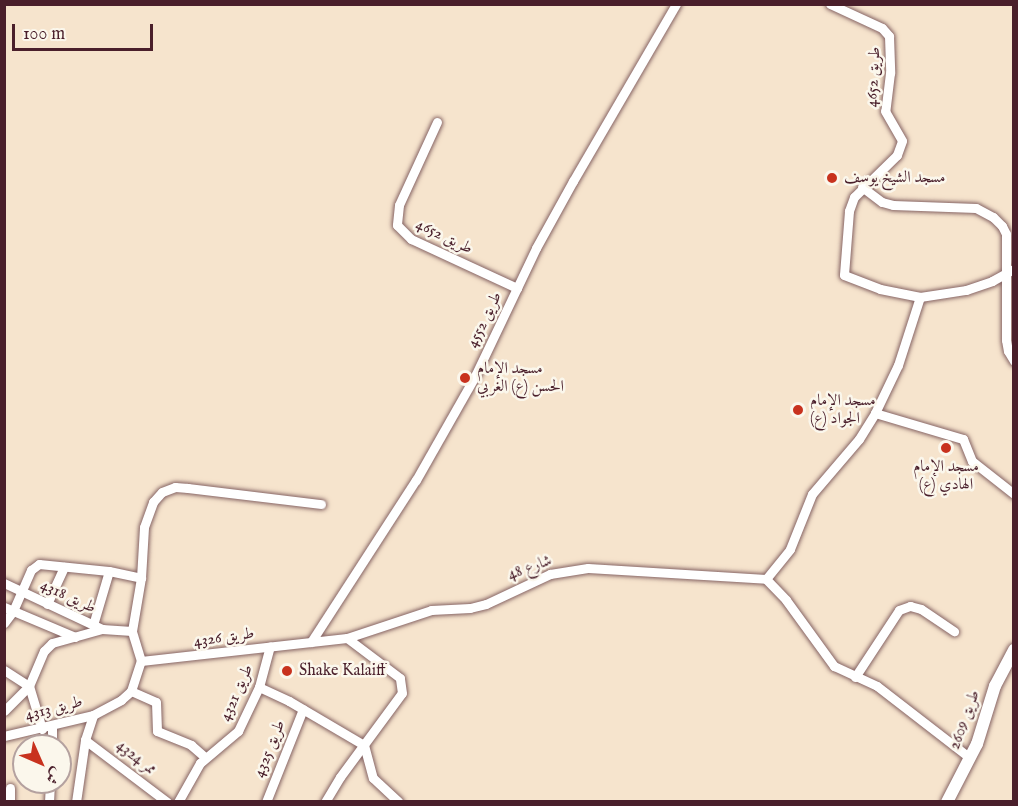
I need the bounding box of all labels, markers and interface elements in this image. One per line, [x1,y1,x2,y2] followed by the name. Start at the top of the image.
[15,12,156,50] scale bar
[23,23,65,46] text: 100 m
[863,46,885,108] street label: طريق 4652
[844,168,946,188] place label: مسجد الشيخ يوسف
[825,171,839,185] marker: مسجد الشيخ يوسف
[413,215,475,259] street label: طريق 4652
[463,289,507,351] street label: طريق 4552
[477,359,564,397] place label: مسجد الإمام الحسن (ع) الغربي
[458,371,472,385] marker: مسجد الإمام الحسن (ع) الغربي
[810,391,876,429] place label: مسجد الإمام الجواد (ع)
[791,403,805,417] marker: مسجد الإمام الجواد (ع)
[939,441,953,455] marker: مسجد الإمام الهادي (ع)
[913,457,979,495] place label: مسجد الإمام الهادي (ع)
[505,551,555,585] street label: شارع 48
[37,576,99,618] street label: طريق 4318
[193,624,255,652] street label: طريق 4326
[299,661,386,681] place label: Shake Kalaiff
[216,662,258,724] street label: طريق 4321
[280,664,294,678] marker: Shake Kalaiff
[945,688,985,752] street label: طريق 2609
[23,693,85,725] street label: طريق 4313
[250,718,290,780] street label: طريق 4325
[12,734,72,794] north arrow
[112,736,160,780] street label: ممر 4324
[41,763,66,788] text: ش

